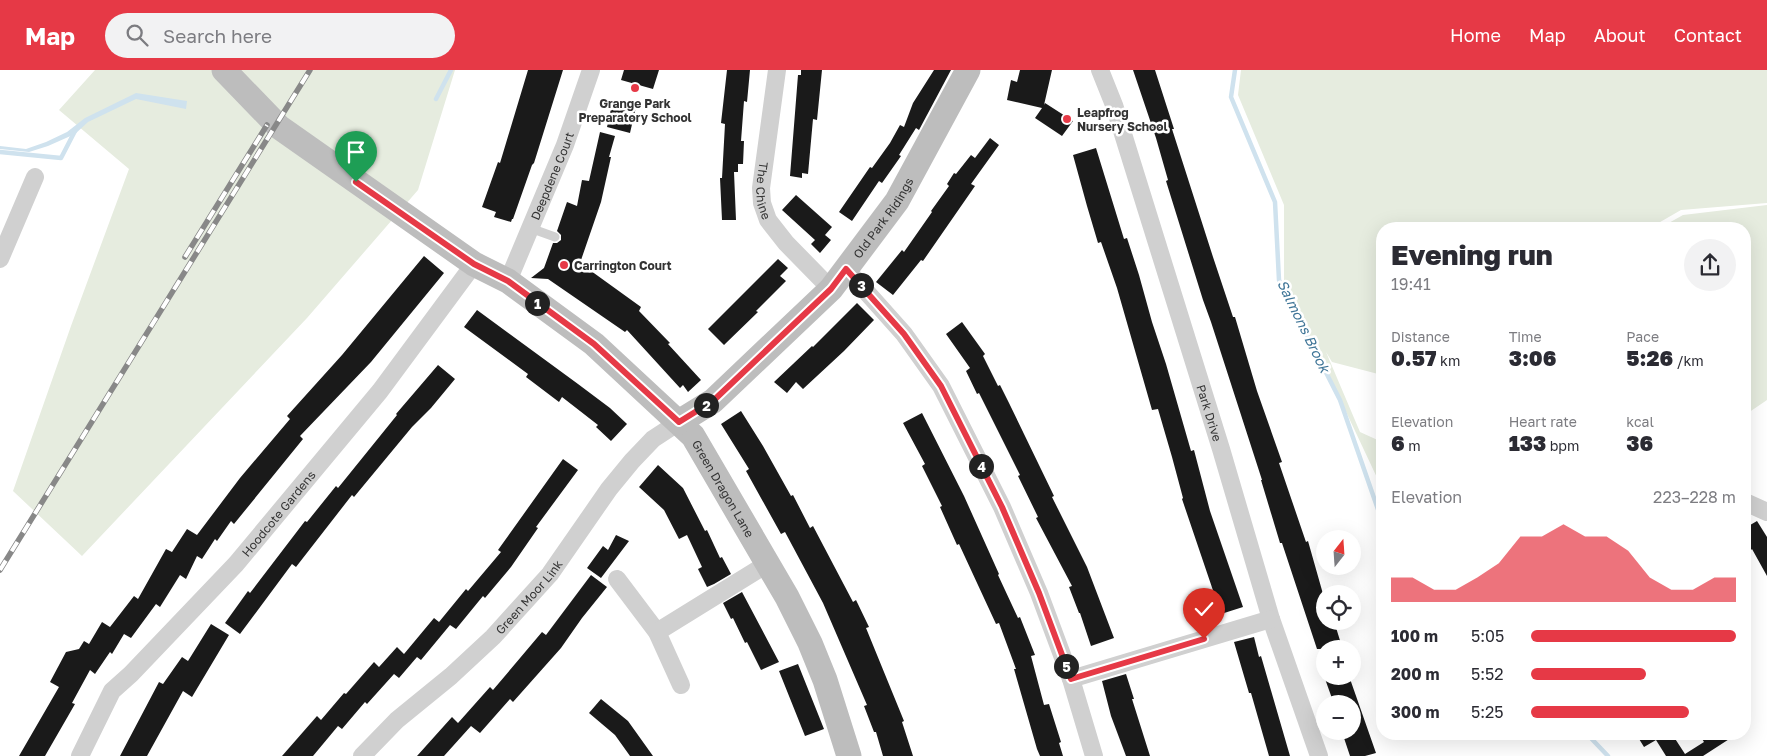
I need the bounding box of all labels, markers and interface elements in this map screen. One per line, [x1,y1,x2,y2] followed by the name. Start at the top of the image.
[105,13,455,58] search box
[25,21,75,50] text: Map
[123,21,151,49] icon: search
[163,24,272,47] text: Search here
[1450,24,1501,46] text: Home
[1529,24,1566,46] text: Map
[1594,24,1646,46] text: About
[1674,24,1742,46] text: Contact
[629,82,641,94] marker: Grange Park Preparatory School
[578,96,692,125] place label: Grange Park Preparatory School
[1077,105,1168,134] place label: Leapfrog Nursery School
[1061,113,1073,125] marker: Leapfrog Nursery School
[527,130,577,222] street label: Deepdene Court
[335,131,377,182] pin
[342,138,370,166] icon: arrive
[753,161,775,221] street label: The Chine
[849,175,916,261] street label: Old Park Ridings
[1391,238,1553,271] text: Evening run
[1684,239,1736,291] button: share
[574,258,672,273] place label: Carrington Court
[558,259,570,271] marker: Carrington Court
[848,272,874,298] pin: 3
[1391,274,1431,294] text: 19:41
[857,277,866,294] text: 3
[1274,277,1335,377] water label: Salmons Brook
[524,290,550,316] pin: 1
[534,295,541,312] text: 1
[1391,328,1450,345] text: Distance
[1509,328,1542,345] text: Time
[1626,328,1659,345] text: Pace
[1391,345,1437,371] text: 0.57
[1509,345,1556,371] text: 3:06
[1626,345,1673,371] text: 5:26
[1437,352,1460,369] text: km
[1673,352,1704,369] text: /km
[1194,382,1226,443] street label: Park Drive
[694,392,718,418] pin: 2
[702,397,711,414] text: 2
[1391,413,1453,430] text: Elevation
[1509,413,1577,430] text: Heart rate
[1626,413,1654,430] text: kcal
[1391,430,1405,456] text: 6
[1509,430,1546,456] text: 133
[1626,430,1653,456] text: 36
[689,437,758,540] street label: Green Dragon Lane
[1405,437,1421,454] text: m
[1546,437,1579,454] text: bpm
[968,454,994,478] pin: 4
[977,458,986,475] text: 4
[238,467,318,559] street label: Hoodcote Gardens
[1391,487,1462,507] text: Elevation
[1653,487,1736,507] text: 223–228 m
[1316,530,1361,575] north arrow
[1316,530,1361,740] map controls
[492,556,565,637] street label: Green Moor Link
[1316,585,1361,630] button: locate
[1183,588,1225,639] pin
[1190,595,1218,623] icon: check
[1391,626,1438,646] text: 100 m
[1471,626,1504,646] text: 5:05
[1316,640,1361,685] button: +
[1054,654,1078,678] pin: 5
[1062,658,1071,675] text: 5
[1391,664,1440,684] text: 200 m
[1471,664,1504,684] text: 5:52
[1316,695,1361,740] button: −
[1391,702,1440,722] text: 300 m
[1471,702,1504,722] text: 5:25

